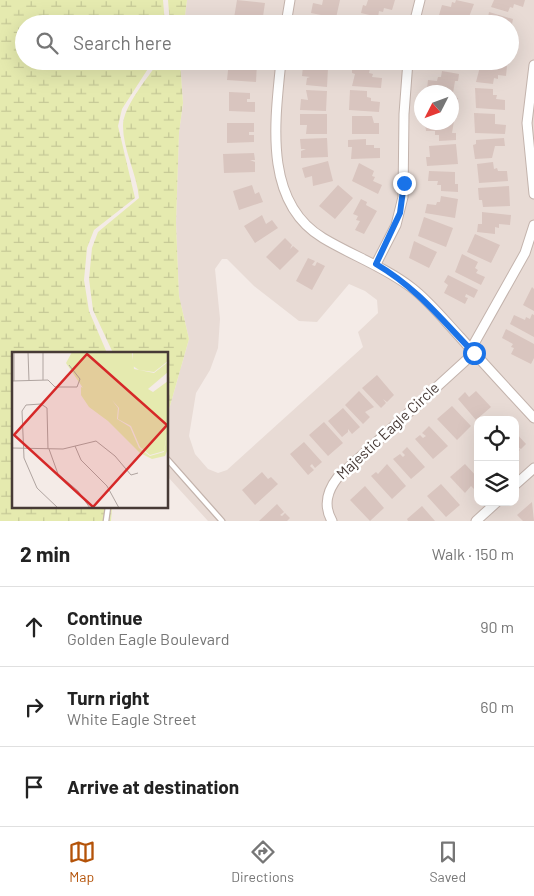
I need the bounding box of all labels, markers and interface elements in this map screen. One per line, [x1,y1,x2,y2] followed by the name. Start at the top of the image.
[15,15,519,70] search box
[33,29,61,57] icon: search
[73,31,172,54] text: Search here
[414,85,459,130] north arrow
[393,172,416,195] route end
[463,342,486,365] route start
[12,352,169,508] inset map
[332,378,442,483] street label: Majestic Eagle Circle
[474,416,519,506] map controls
[474,416,519,461] button: locate
[474,461,519,506] button: layers
[20,541,70,566] text: 2 min
[432,544,514,563] text: Walk · 150 m
[67,606,143,629] text: Continue
[20,613,48,641] icon: ahead
[480,617,514,636] text: 90 m
[67,629,230,648] text: Golden Eagle Boulevard
[67,686,149,709] text: Turn right
[20,693,48,721] icon: right
[480,697,514,716] text: 60 m
[67,709,197,728] text: White Eagle Street
[20,773,48,801] icon: arrive
[67,775,239,798] text: Arrive at destination
[68,838,96,885] tab: Map
[231,838,294,885] tab: Directions
[429,838,466,885] tab: Saved

